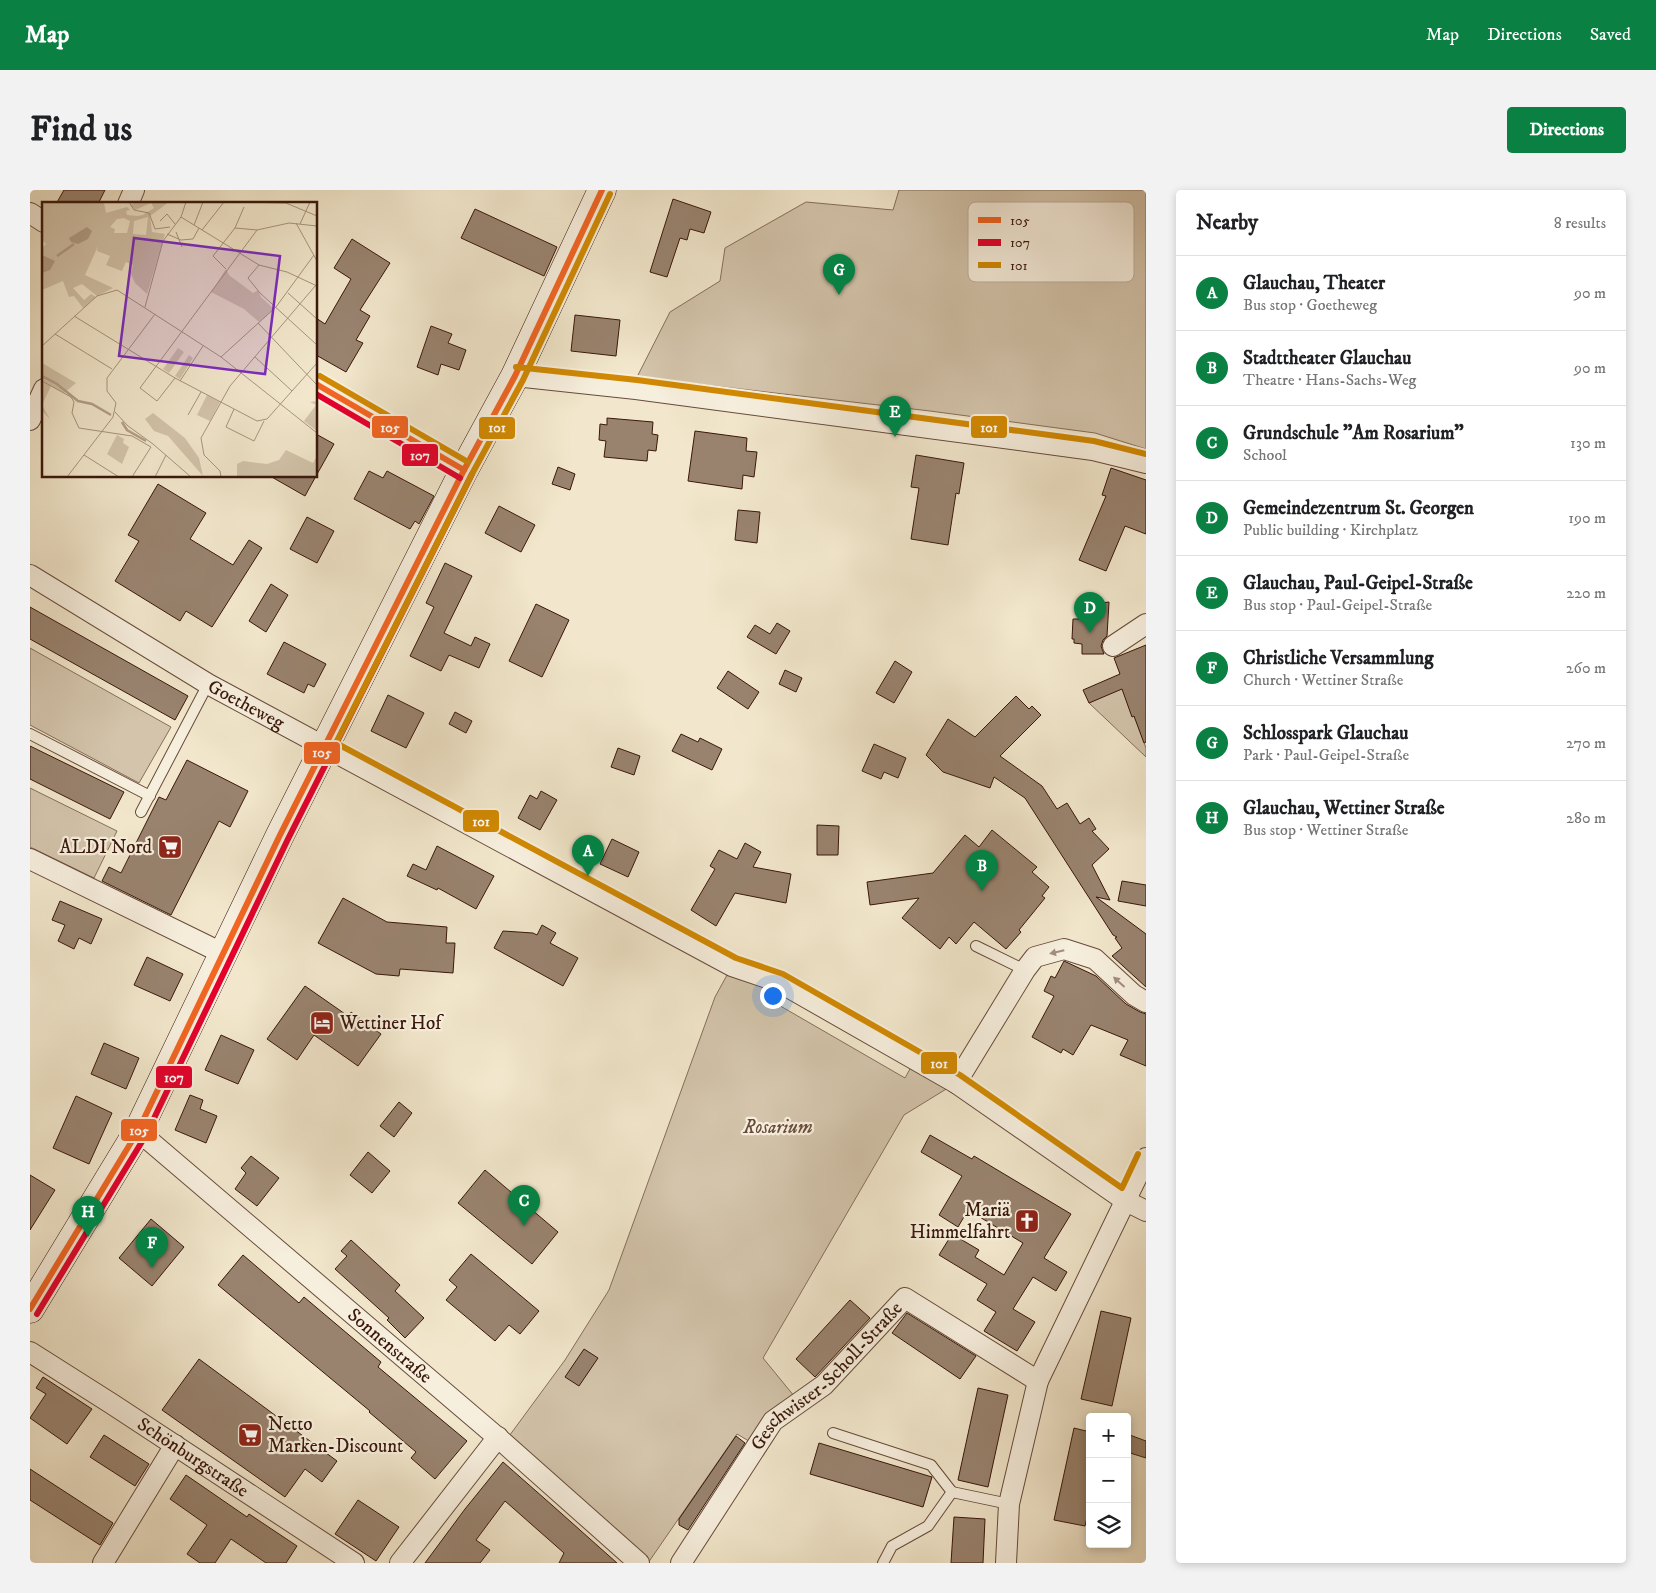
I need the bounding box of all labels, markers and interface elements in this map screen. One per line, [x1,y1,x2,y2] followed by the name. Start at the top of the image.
[25,20,69,50] text: Map
[1426,24,1459,46] text: Map
[1487,24,1562,46] text: Directions
[1590,24,1631,46] text: Saved
[1507,107,1626,153] button: Directions
[30,108,132,152] text: Find us
[42,202,318,478] inset map
[968,202,1134,282] legend
[1196,210,1258,236] text: Nearby
[1010,212,1030,230] text: 105
[1554,213,1606,233] text: 8 results
[1010,234,1030,252] text: 107
[823,254,855,295] pin: G
[1010,257,1028,275] text: 101
[1243,272,1385,295] text: Glauchau, Theater
[1207,283,1217,303] text: A
[1574,283,1606,303] text: 90 m
[1243,295,1377,315] text: Bus stop · Goetheweg
[1243,347,1411,370] text: Stadttheater Glauchau
[1207,358,1217,378] text: B
[1574,358,1606,378] text: 90 m
[1243,370,1416,390] text: Theatre · Hans-Sachs-Weg
[879,396,911,437] pin: E
[371,415,409,439] line badge: 105
[970,415,1008,439] line badge: 101
[478,416,516,440] line badge: 101
[380,419,400,437] text: 105
[488,419,506,437] text: 101
[980,419,998,437] text: 101
[1243,422,1464,445] text: Grundschule "Am Rosarium"
[1207,433,1217,453] text: C
[1570,433,1606,453] text: 130 m
[401,443,439,467] line badge: 107
[1243,445,1287,465] text: School
[410,447,430,465] text: 107
[1243,497,1474,520] text: Gemeindezentrum St. Georgen
[1206,508,1218,528] text: D
[1568,508,1606,528] text: 190 m
[1243,520,1418,540] text: Public building · Kirchplatz
[1243,572,1473,595] text: Glauchau, Paul-Geipel-Straße
[1206,583,1218,603] text: E
[1566,583,1606,603] text: 220 m
[1074,592,1106,633] pin: D
[1243,595,1432,615] text: Bus stop · Paul-Geipel-Straße
[1243,647,1434,670] text: Christliche Versammlung
[1207,658,1217,678] text: F
[1566,658,1606,678] text: 260 m
[1243,670,1403,690] text: Church · Wettiner Straße
[204,675,289,735] street label: Goetheweg
[1243,722,1408,745] text: Schlosspark Glauchau
[1206,733,1218,753] text: G
[1566,733,1606,753] text: 270 m
[303,741,341,765] line badge: 105
[312,744,332,762] text: 105
[1243,745,1409,765] text: Park · Paul-Geipel-Straße
[1243,797,1445,820] text: Glauchau, Wettiner Straße
[1205,808,1219,828] text: H
[1566,808,1606,828] text: 280 m
[462,809,500,833] line badge: 101
[472,813,490,831] text: 101
[1243,820,1408,840] text: Bus stop · Wettiner Straße
[157,834,183,860] supermarket icon: ALDI Nord
[572,835,604,876] pin: A
[59,836,153,859] place label: ALDI Nord
[966,850,998,891] pin: B
[1050,948,1065,956] one-way arrow
[1114,976,1126,988] one-way arrow
[760,983,786,1009] your location
[309,1010,335,1036] hotel icon: Wettiner Hof
[339,1012,444,1035] place label: Wettiner Hof
[920,1051,958,1075] line badge: 101
[930,1055,948,1073] text: 101
[155,1065,193,1089] line badge: 107
[164,1069,184,1087] text: 107
[742,1116,813,1139] park label: Rosarium
[120,1118,158,1142] line badge: 105
[129,1122,149,1140] text: 105
[508,1185,540,1226] pin: C
[72,1196,104,1237] pin: H
[910,1199,1010,1244] place label: Mariä Himmelfahrt
[1014,1208,1040,1234] church icon: Mariä Himmelfahrt
[136,1227,168,1268] pin: F
[746,1297,907,1455] street label: Geschwister-Scholl-Straße
[343,1303,437,1388] street label: Sonnenstraße
[133,1412,253,1502] street label: Schönburgstraße
[268,1413,403,1458] place label: Netto Marken-Discount
[1086,1413,1131,1548] map controls
[1086,1413,1131,1458] button: +
[237,1422,263,1448] supermarket icon: Netto Marken-Discount
[1086,1458,1131,1503] button: −
[1086,1503,1131,1548] button: layers

